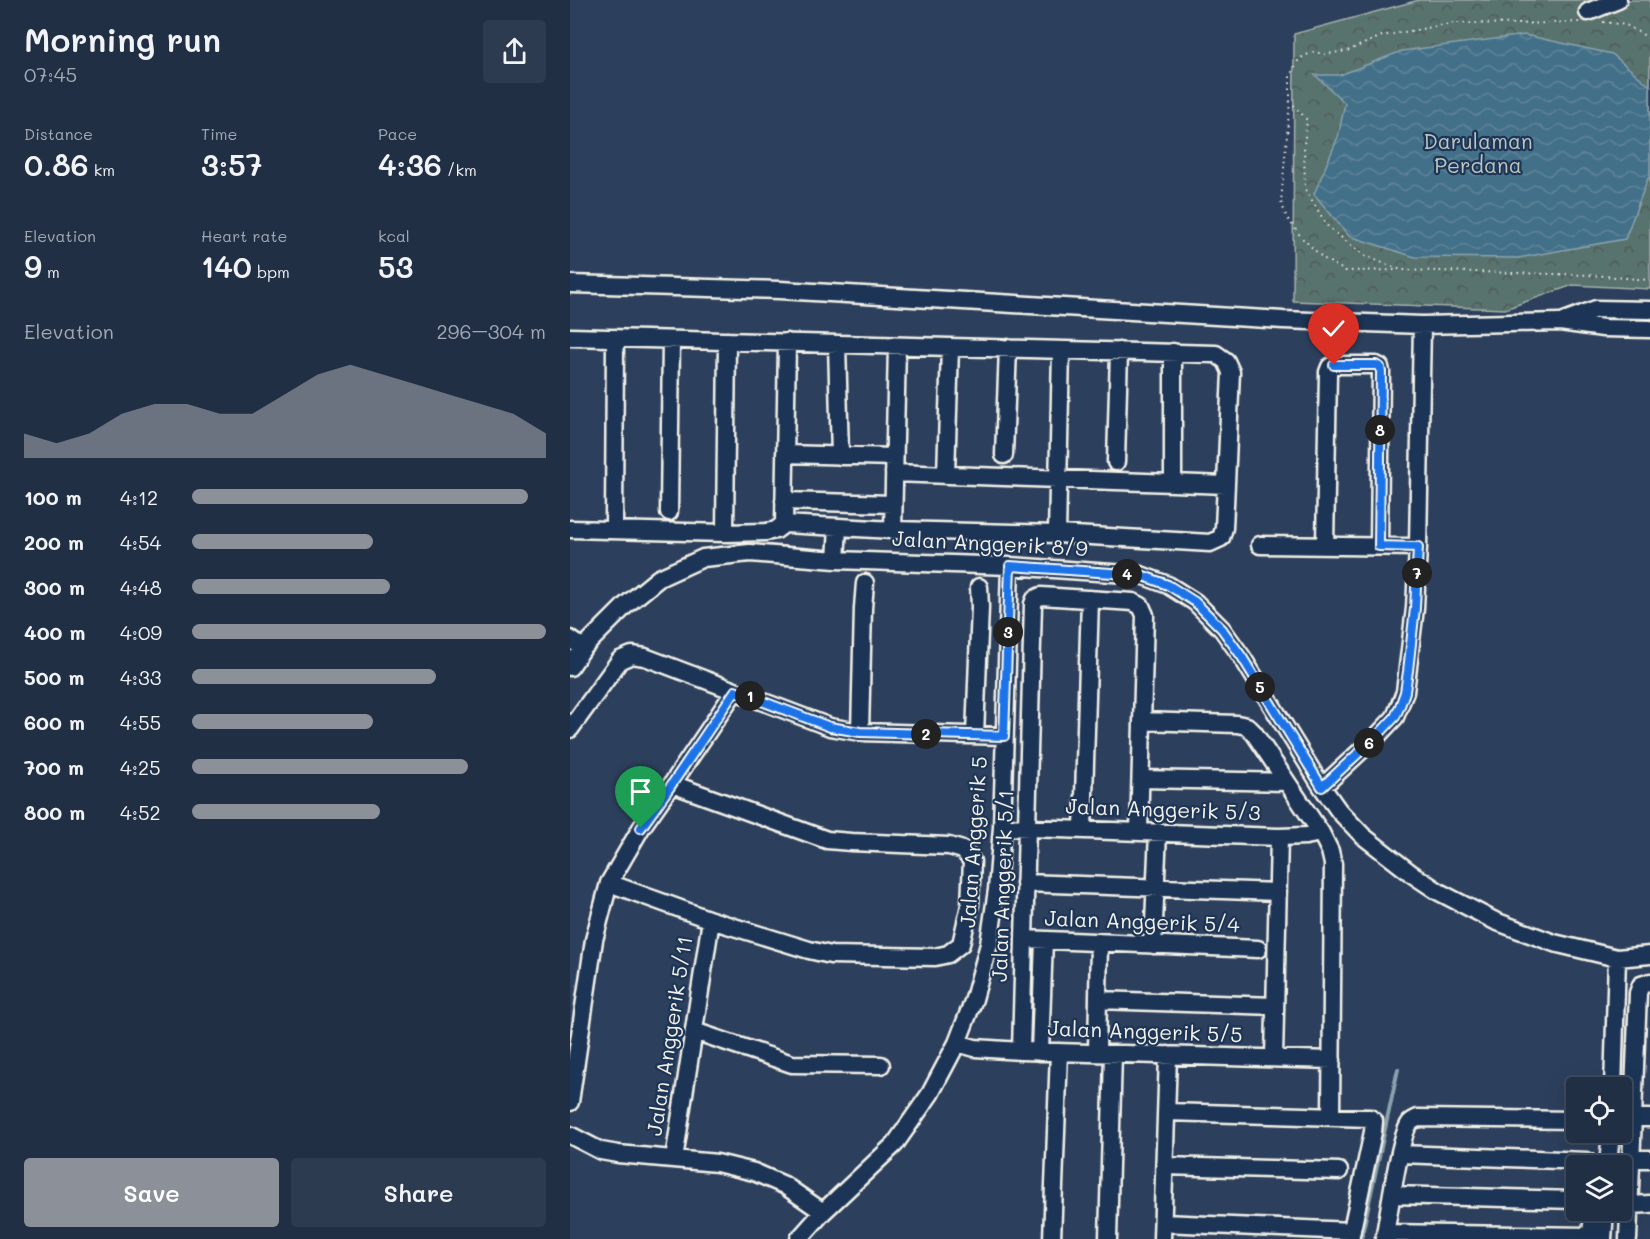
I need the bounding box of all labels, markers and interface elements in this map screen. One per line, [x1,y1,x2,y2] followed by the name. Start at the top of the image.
[24,17,221,60] text: Morning run
[483,20,546,83] button: share
[24,61,77,87] text: 07:45
[24,123,93,144] text: Distance
[201,123,237,144] text: Time
[378,123,417,144] text: Pace
[1423,127,1533,178] park label: Darulaman Perdana
[24,144,89,184] text: 0.86
[201,144,263,184] text: 3:57
[378,144,442,184] text: 4:36
[89,159,115,180] text: km
[442,159,477,180] text: /km
[24,225,96,246] text: Elevation
[201,225,287,246] text: Heart rate
[378,225,410,246] text: kcal
[24,246,42,286] text: 9
[201,246,252,286] text: 140
[378,246,413,286] text: 53
[42,261,60,282] text: m
[252,261,290,282] text: bpm
[1308,303,1359,365] pin
[1317,312,1350,345] icon: check
[24,318,114,344] text: Elevation
[436,318,546,344] text: 296–304 m
[1365,415,1395,445] pin: 8
[1375,419,1385,440] text: 8
[24,484,82,510] text: 100 m
[120,484,158,510] text: 4:12
[892,524,1089,561] street label: Jalan Anggerik 8/9
[24,529,84,555] text: 200 m
[120,529,161,555] text: 4:54
[1402,558,1432,588] pin: 7
[1112,559,1142,589] pin: 4
[1413,562,1421,583] text: 7
[1122,563,1132,584] text: 4
[24,574,85,600] text: 300 m
[120,574,162,600] text: 4:48
[993,617,1023,647] pin: 3
[24,619,85,645] text: 400 m
[120,619,162,645] text: 4:09
[1003,621,1013,642] text: 3
[24,664,84,690] text: 500 m
[120,664,161,690] text: 4:33
[1245,672,1275,702] pin: 5
[1255,676,1265,697] text: 5
[735,681,765,711] pin: 1
[746,685,754,706] text: 1
[24,709,85,735] text: 600 m
[120,709,161,735] text: 4:55
[911,719,941,749] pin: 2
[922,723,930,744] text: 2
[1354,728,1384,758] pin: 6
[1364,732,1374,753] text: 6
[24,754,84,780] text: 700 m
[120,754,161,780] text: 4:25
[953,755,992,929] street label: Jalan Anggerik 5
[615,766,666,828] pin
[624,775,657,808] icon: arrive
[985,789,1018,983] street label: Jalan Anggerik 5/1
[1065,792,1261,825] street label: Jalan Anggerik 5/3
[24,799,85,825] text: 800 m
[120,799,161,825] text: 4:52
[1044,904,1241,937] street label: Jalan Anggerik 5/4
[639,934,698,1138] street label: Jalan Anggerik 5/11
[1047,1014,1243,1047] street label: Jalan Anggerik 5/5
[1566,1077,1632,1221] map controls
[1566,1077,1632,1143] button: locate
[1566,1155,1632,1221] button: layers
[24,1158,279,1227] button: Save
[291,1158,546,1227] button: Share

